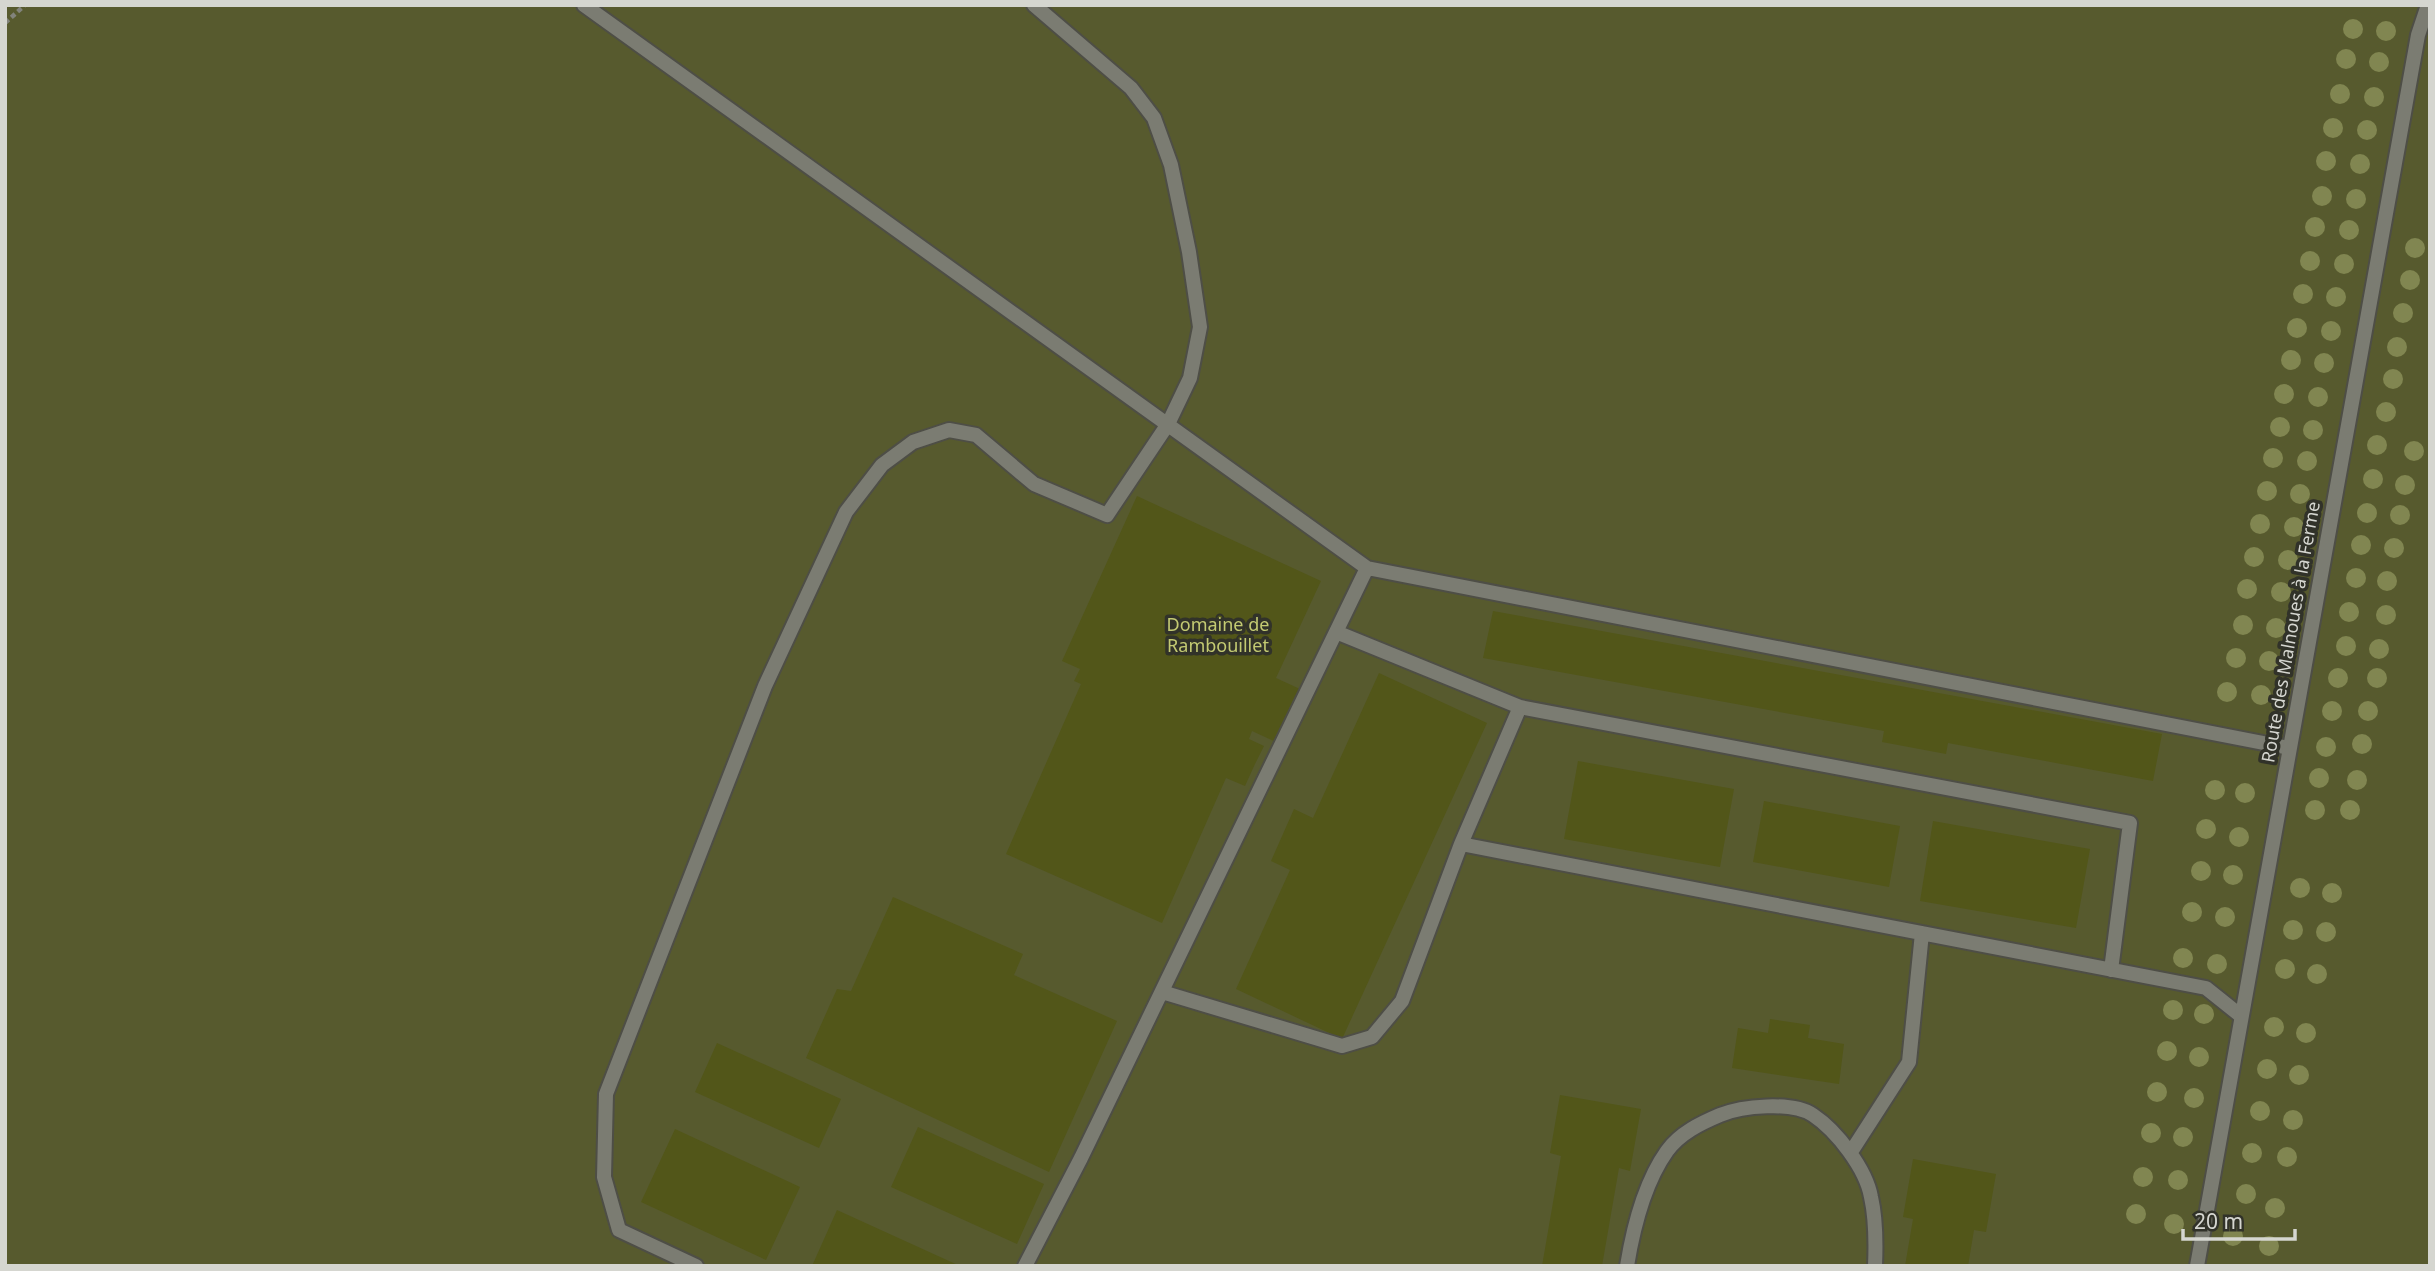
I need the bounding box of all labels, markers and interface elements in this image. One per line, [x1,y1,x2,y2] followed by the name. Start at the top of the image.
[2255,499,2325,764] street label: Route des Malnoues à la Ferme
[1167,612,1269,657] park label: Domaine de Rambouillet
[2183,1198,2295,1242] scale bar
[2194,1207,2243,1235] text: 20 m

